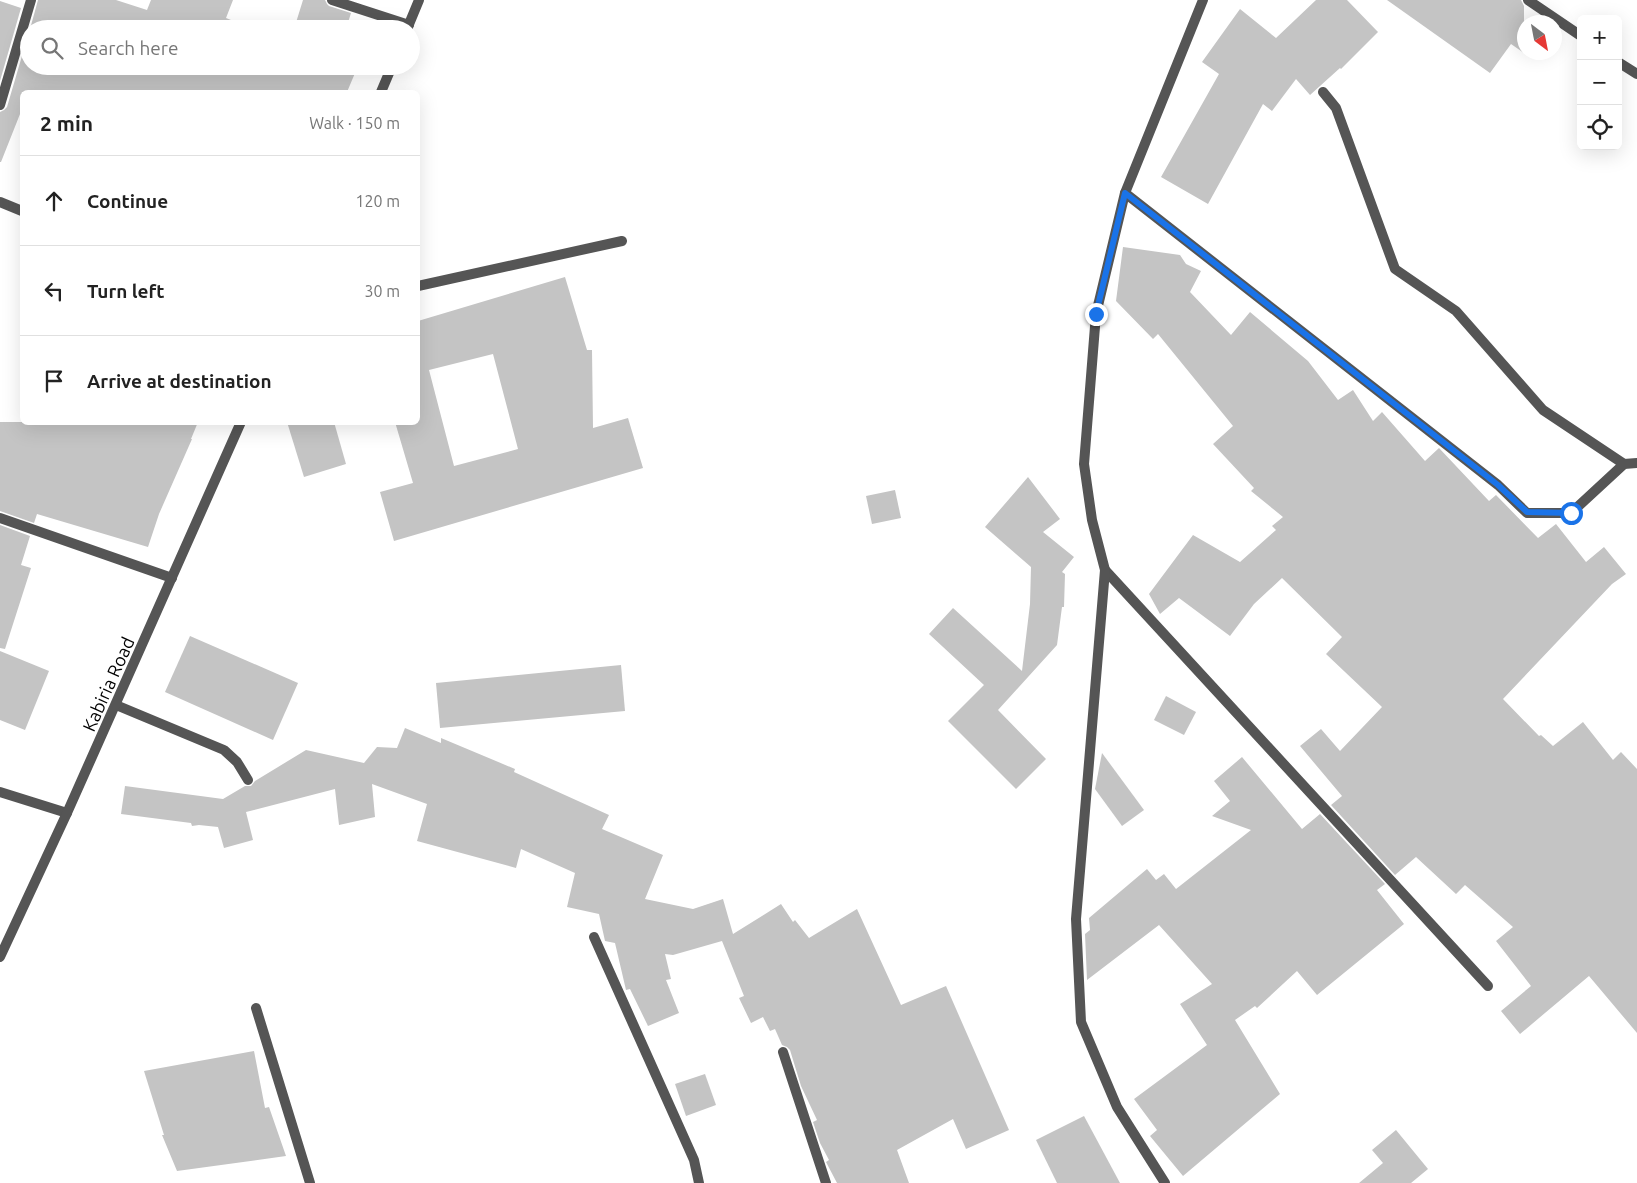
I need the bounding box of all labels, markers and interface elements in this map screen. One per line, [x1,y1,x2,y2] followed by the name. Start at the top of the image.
[1517,15,1562,60] north arrow
[1577,15,1622,150] map controls
[1577,15,1622,60] button: +
[20,20,420,75] search box
[38,34,66,62] icon: search
[78,37,178,59] text: Search here
[1577,60,1622,105] button: −
[1577,105,1622,150] button: locate
[40,111,93,135] text: 2 min
[309,114,400,132] text: Walk · 150 m
[40,187,68,215] icon: ahead
[87,190,168,212] text: Continue
[355,192,400,210] text: 120 m
[40,277,68,305] icon: left
[87,280,165,302] text: Turn left
[364,282,400,300] text: 30 m
[1085,303,1108,326] route end
[40,367,68,395] icon: arrive
[87,370,272,392] text: Arrive at destination
[1560,502,1583,525] route start
[78,634,138,734] street label: Kabiria Road

